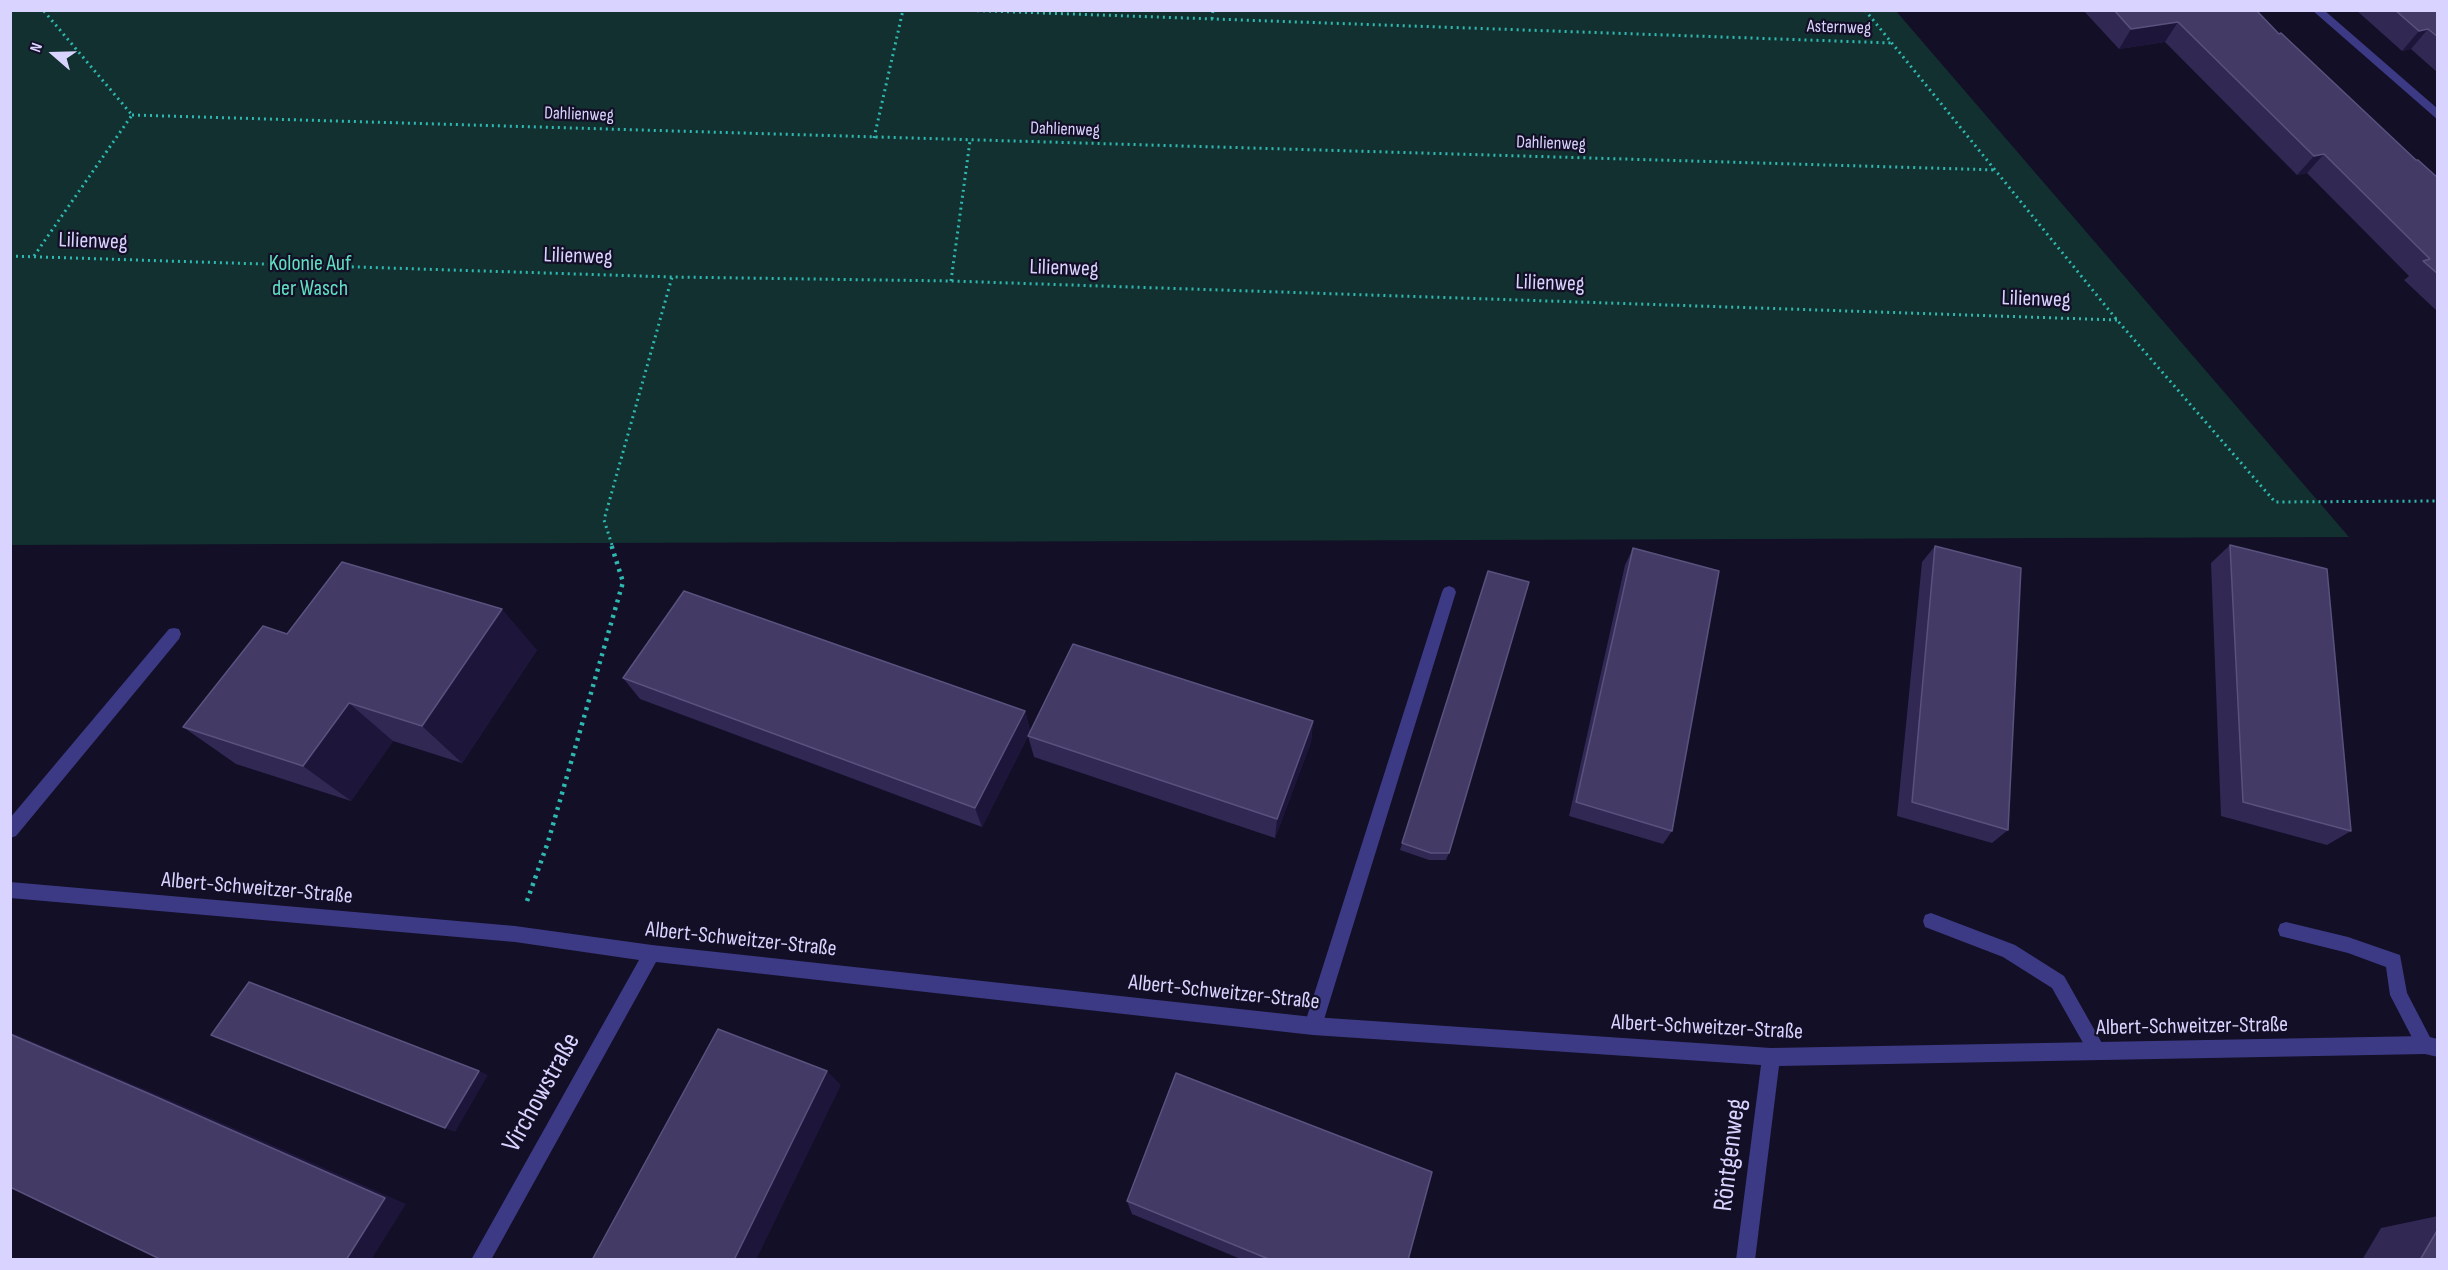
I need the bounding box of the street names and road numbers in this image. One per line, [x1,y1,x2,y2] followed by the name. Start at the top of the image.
[1807,16,1871,40] street label: Asternweg
[544,103,614,127] street label: Dahlienweg
[1030,118,1100,142] street label: Dahlienweg
[1516,132,1586,156] street label: Dahlienweg
[58,228,128,256] street label: Lilienweg
[543,243,613,271] street label: Lilienweg
[1029,255,1099,283] street label: Lilienweg
[1515,270,1585,298] street label: Lilienweg
[2001,286,2071,314] street label: Lilienweg
[160,867,354,911] street label: Albert-Schweitzer-Straße
[644,917,838,963] street label: Albert-Schweitzer-Straße
[1127,970,1321,1016] street label: Albert-Schweitzer-Straße
[1611,1010,1803,1046] street label: Albert-Schweitzer-Straße
[2096,1012,2288,1042] street label: Albert-Schweitzer-Straße
[496,1028,588,1158] street label: Virchowstraße
[1708,1097,1754,1213] street label: Röntgenweg

